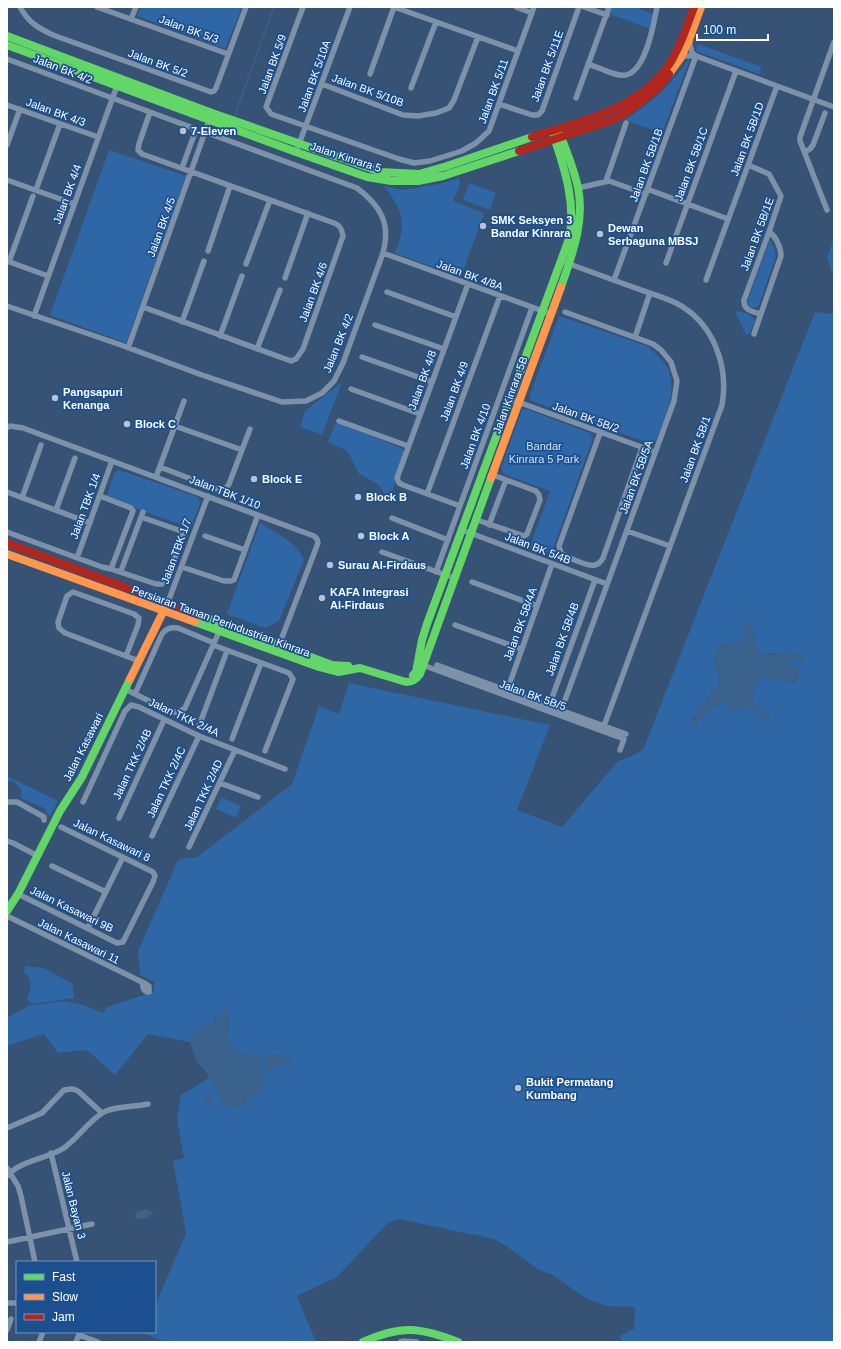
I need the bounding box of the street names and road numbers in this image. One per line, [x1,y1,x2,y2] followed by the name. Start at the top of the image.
[158,13,220,45] street label: Jalan BK 5/3
[529,29,565,103] street label: Jalan BK 5/11E
[256,33,288,95] street label: Jalan BK 5/9
[295,38,333,114] street label: Jalan BK 5/10A
[127,47,189,79] street label: Jalan BK 5/2
[32,52,94,86] street label: Jalan BK 4/2
[476,57,510,125] street label: Jalan BK 5/11
[330,71,406,109] street label: Jalan BK 5/10B
[25,96,87,128] street label: Jalan BK 4/3
[728,100,766,178] street label: Jalan BK 5B/1D
[672,125,710,203] street label: Jalan BK 5B/1C
[627,127,665,203] street label: Jalan BK 5B/1B
[309,140,383,174] street label: Jalan Kinrara 5
[51,163,83,225] street label: Jalan BK 4/4
[145,196,177,258] street label: Jalan BK 4/5
[738,196,776,272] street label: Jalan BK 5B/1E
[435,257,505,293] street label: Jalan BK 4/8A
[297,261,329,323] street label: Jalan BK 4/6
[321,312,355,374] street label: Jalan BK 4/2
[406,349,438,411] street label: Jalan BK 4/8
[490,355,530,435] street label: Jalan Kinrara 5B
[438,360,470,422] street label: Jalan BK 4/9
[551,399,621,435] street label: Jalan BK 5B/2
[458,402,492,470] street label: Jalan BK 4/10
[677,414,713,484] street label: Jalan BK 5B/1
[617,438,655,515] street label: Jalan BK 5B/5A
[68,472,102,540] street label: Jalan TBK 1/4
[188,473,262,511] street label: Jalan TBK 1/10
[159,517,193,585] street label: Jalan TBK 1/7
[503,530,573,566] street label: Jalan BK 5/4B
[130,583,313,659] street label: Persiaran Taman Perindustrian Kinrara
[501,585,539,662] street label: Jalan BK 5B/4A
[543,601,581,677] street label: Jalan BK 5B/4B
[498,677,568,713] street label: Jalan BK 5B/5
[147,695,222,739] street label: Jalan TKK 2/4A
[61,711,105,783] street label: Jalan Kasawari
[110,727,154,801] street label: Jalan TKK 2/4B
[144,745,188,819] street label: Jalan TKK 2/4C
[181,758,225,832] street label: Jalan TKK 2/4D
[72,816,152,864] street label: Jalan Kasawari 8
[28,884,116,934] street label: Jalan Kasawari 9B
[36,916,122,966] street label: Jalan Kasawari 11
[60,1170,88,1240] street label: Jalan Bayan 3

